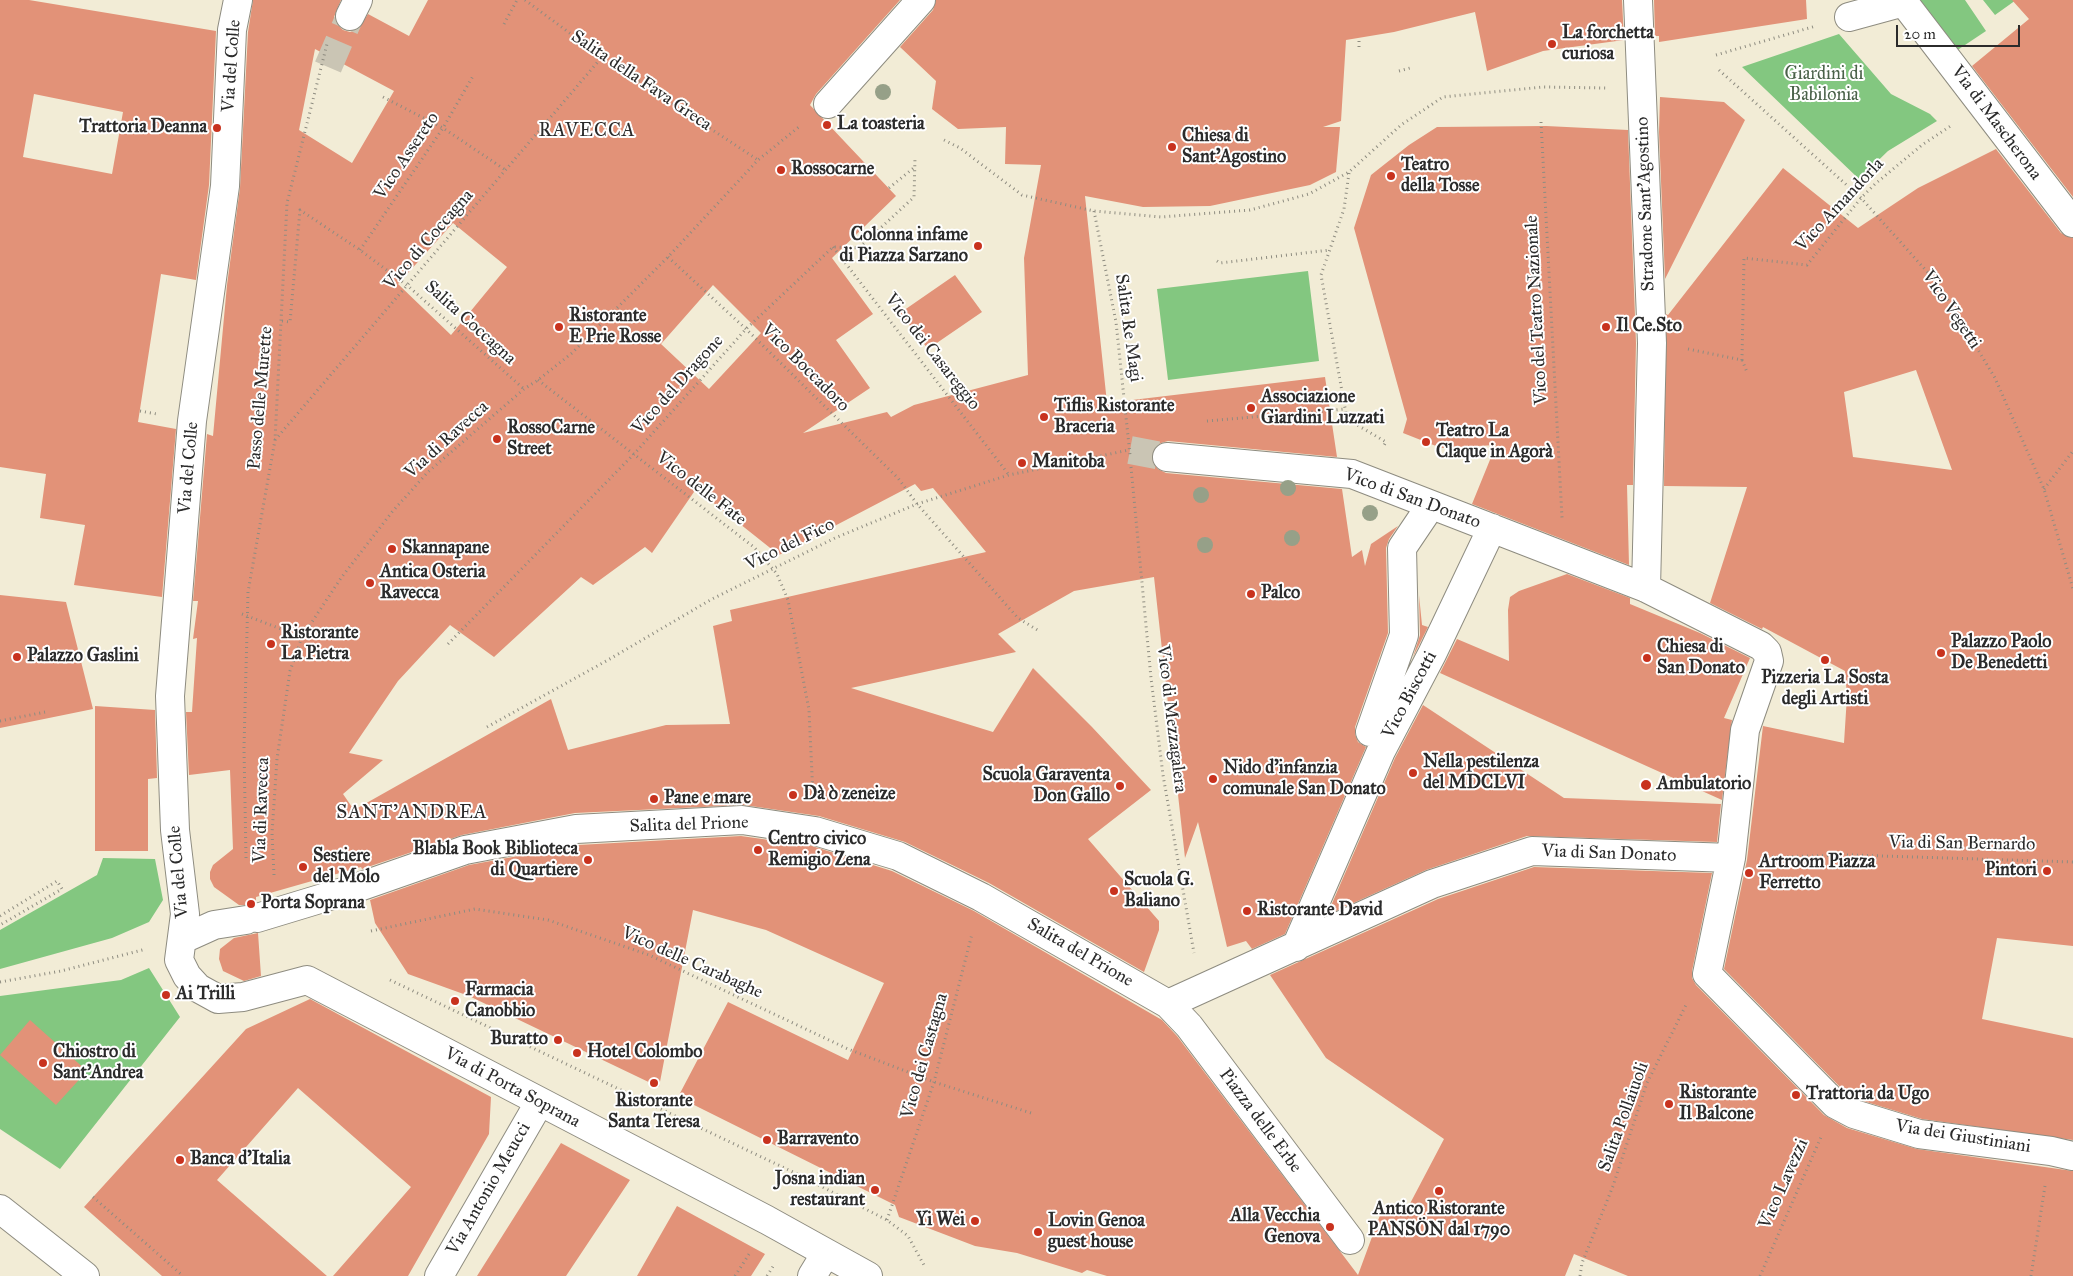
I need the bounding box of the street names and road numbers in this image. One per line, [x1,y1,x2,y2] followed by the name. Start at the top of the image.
[218,19,246,113] street label: Via del Colle
[567,26,715,136] street label: Salita della Fava Greca
[1946,61,2046,185] street label: Via di Mascherona
[370,108,444,204] street label: Vico Assereto
[1632,116,1660,292] street label: Stradone Sant'Agostino
[1791,154,1889,256] street label: Vico Amandorla
[380,185,478,295] street label: Vico di Coccagna
[1521,215,1553,405] street label: Vico del Teatro Nazionale
[1917,266,1985,354] street label: Vico Vegetti
[1110,273,1146,383] street label: Salita Re Magi
[420,276,520,370] street label: Salita Coccagna
[880,289,984,415] street label: Vico dei Casareggio
[756,319,854,417] street label: Vico Boccadoro
[244,325,278,471] street label: Passo delle Murette
[628,331,728,439] street label: Vico del Dragone
[401,397,493,483] street label: Via di Ravecca
[174,421,204,515] street label: Via del Colle
[652,447,750,531] street label: Vico delle Fate
[1341,464,1483,534] street label: Vico di San Donato
[742,514,838,576] street label: Vico del Fico
[1151,644,1191,794] street label: Vico di Mezzagalera
[1378,648,1442,742] street label: Vico Biscotti
[249,757,275,863] street label: Via di Ravecca
[629,812,749,838] street label: Salita del Prione
[164,825,194,919] street label: Via del Colle
[1888,832,2036,856] street label: Via di San Bernardo
[1541,841,1677,867] street label: Via di San Donato
[1023,914,1137,992] street label: Salita del Prione
[618,922,766,1004] street label: Vico delle Carabaghe
[897,991,953,1121] street label: Vico dei Castagna
[440,1043,584,1133] street label: Via di Porta Soprana
[1594,1059,1654,1175] street label: Salita Pollaiuoli
[1214,1065,1306,1177] street label: Piazza delle Erbe
[1894,1116,2032,1158] street label: Via dei Giustiniani
[442,1119,536,1259] street label: Via Antonio Meucci
[1755,1136,1813,1232] street label: Vico Lavezzi

